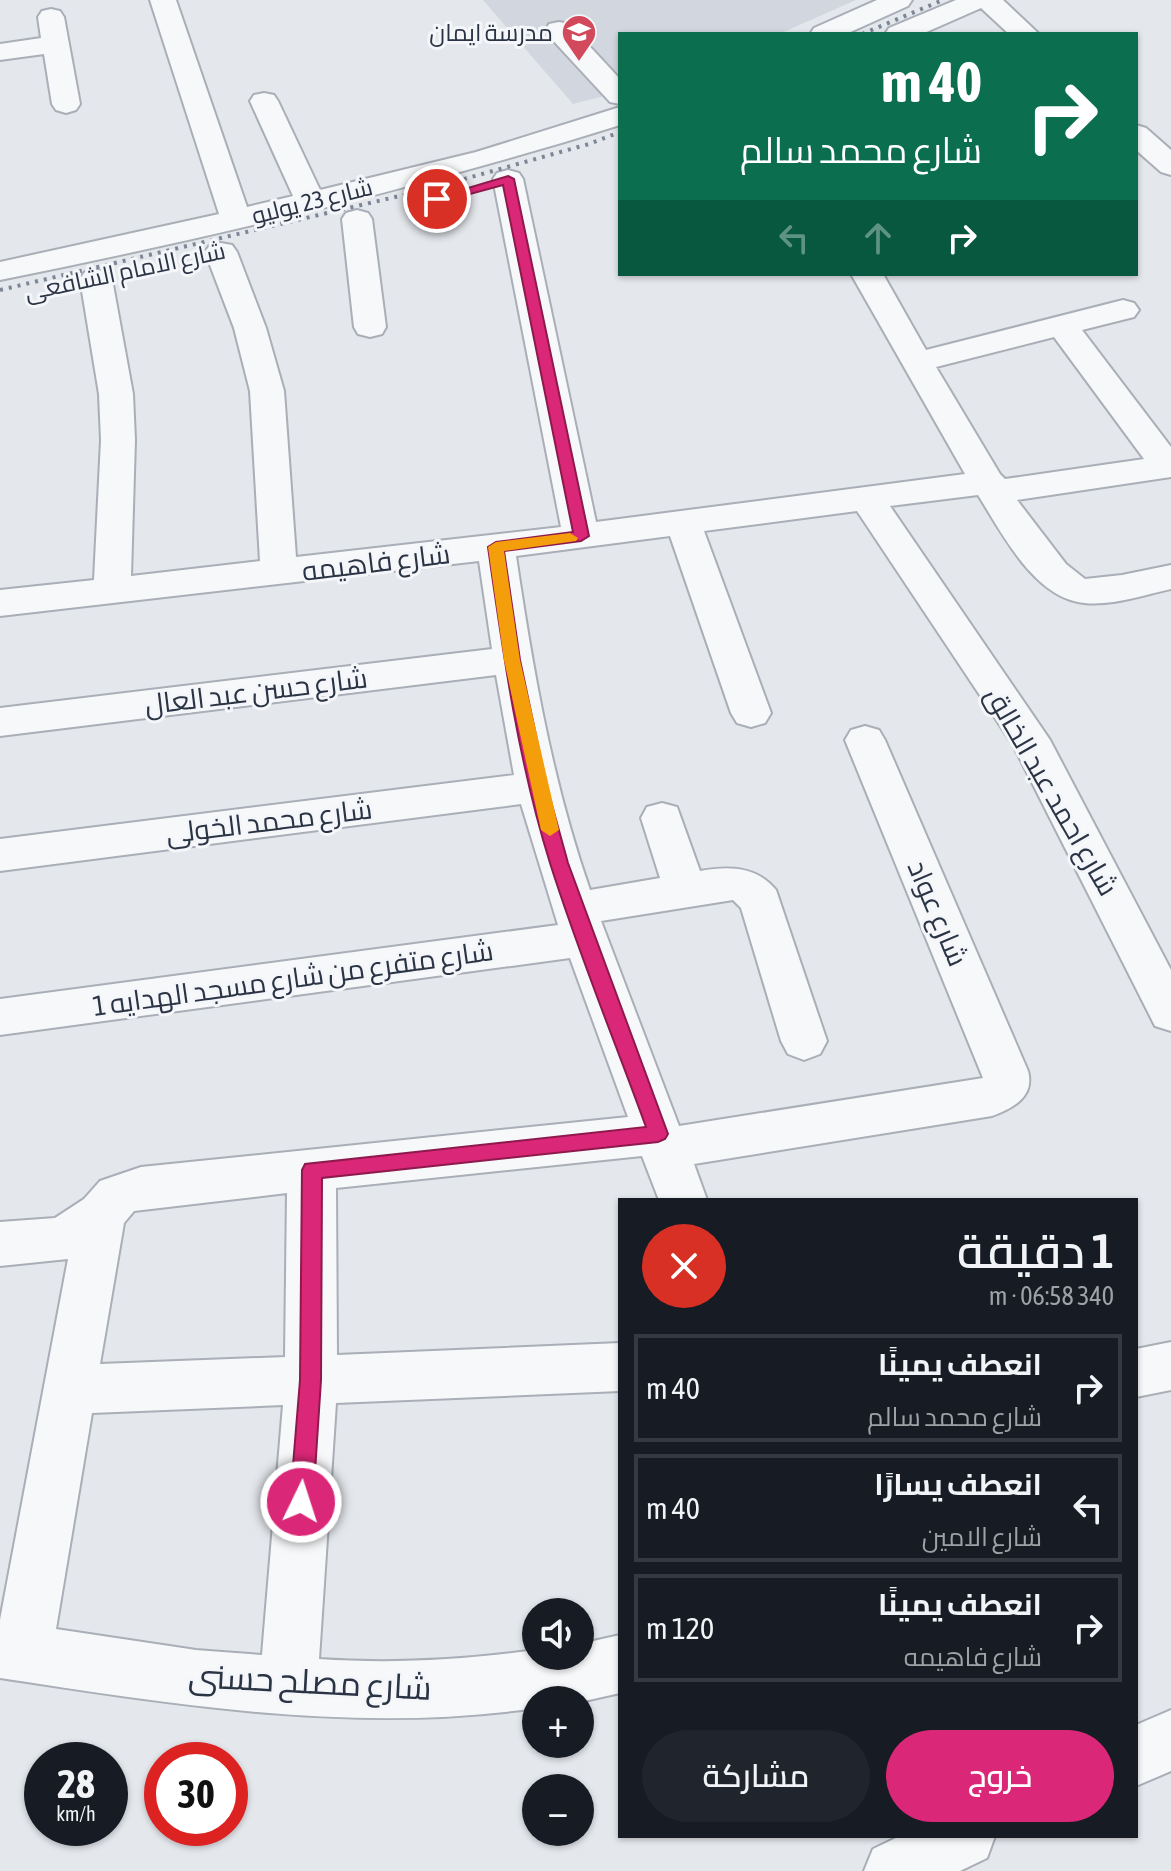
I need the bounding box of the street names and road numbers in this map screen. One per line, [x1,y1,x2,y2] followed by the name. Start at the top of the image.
[249,173,376,232] street label: شارع 23 يوليو
[22,237,228,308] street label: شارع الامام الشافعى
[300,537,452,590] street label: شارع فاهيمه
[143,661,370,724] street label: شارع حسن عبد العال
[977,681,1125,903] street label: شارع احمد عبد الخالق
[164,792,374,853] street label: شارع محمد الخولى
[899,855,975,972] street label: شارع عواد
[91,934,496,1025] street label: شارع متفرع من شارع مسجد الهدايه 1
[187,1655,433,1711] street label: شارع مصلح حسنى

